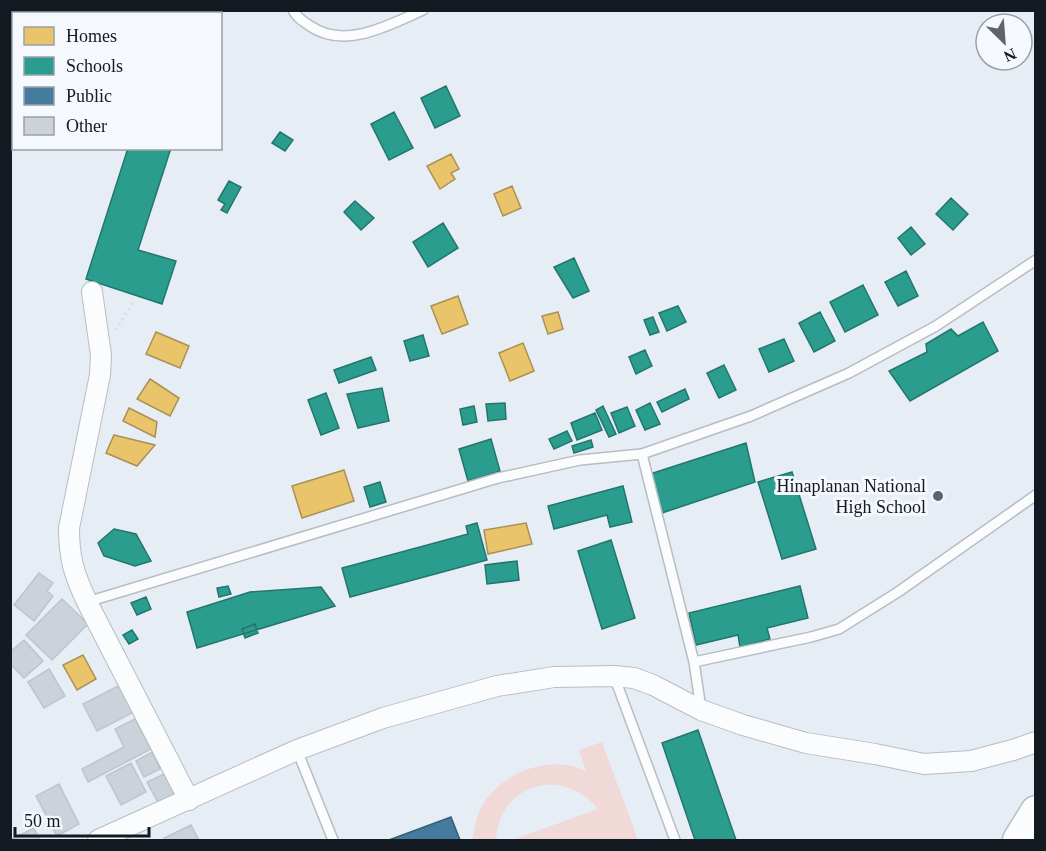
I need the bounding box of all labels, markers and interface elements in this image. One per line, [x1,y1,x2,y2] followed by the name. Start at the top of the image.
[12,12,222,150] legend
[974,12,1034,72] north arrow
[66,26,117,46] text: Homes
[1001,45,1019,65] text: N
[66,56,123,76] text: Schools
[66,86,112,106] text: Public
[66,116,107,136] text: Other
[777,476,926,517] place label: Hinaplanan National High School
[931,489,945,503] marker: Hinaplanan National High School
[15,800,148,838] scale bar
[24,811,61,831] text: 50 m

